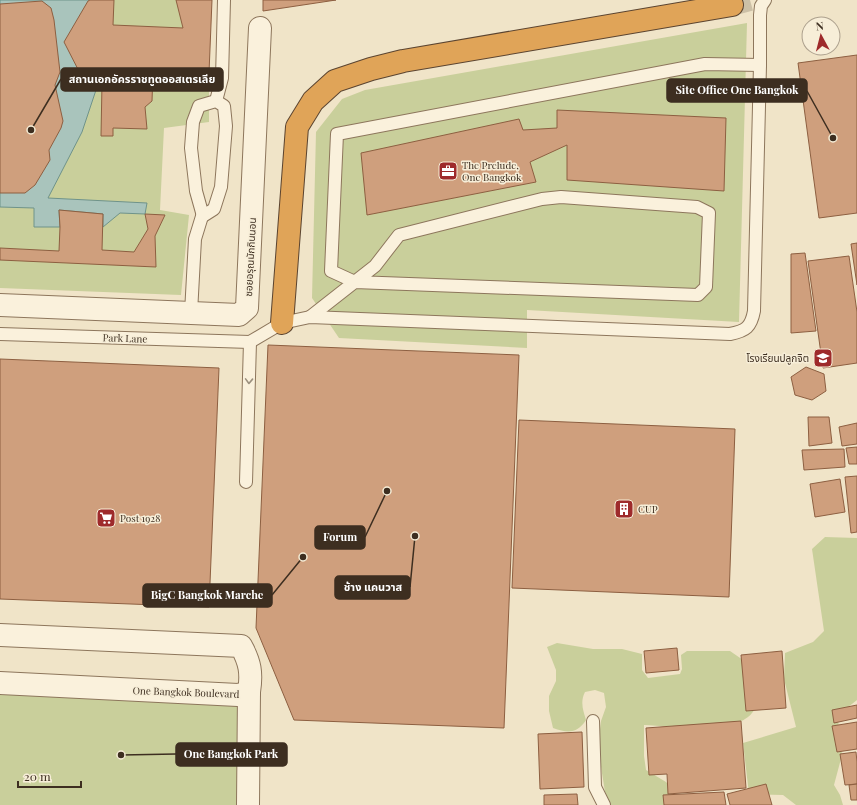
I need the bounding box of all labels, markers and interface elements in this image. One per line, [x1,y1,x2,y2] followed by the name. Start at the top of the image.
[801,16,841,56] north arrow
[815,18,825,34] text: N
[61,68,223,91] callout: สถานเอกอัครราชทูตออสเตรเลีย
[69,71,215,86] text: สถานเอกอัครราชทูตออสเตรเลีย
[667,79,807,102] callout: Site Office One Bangkok
[675,82,799,97] text: Site Office One Bangkok
[462,158,522,184] place label: The Prelude, One Bangkok
[437,160,459,182] office icon: The Prelude, One Bangkok
[241,217,259,297] street label: ซอยอรุณมักกินนอน
[102,330,148,346] street label: Park Lane
[812,347,834,369] school or university icon: โรงเรียนปลูกจิต
[747,351,809,365] place label: โรงเรียนปลูกจิต
[245,378,253,384] one-way arrow
[613,498,635,520] building icon: CUP
[638,502,658,516] place label: CUP
[95,507,117,529] supermarket icon: Post 1928
[120,511,160,525] place label: Post 1928
[315,526,365,549] callout: Forum
[323,529,357,544] text: Forum
[335,576,410,599] callout: ช้าง แคนวาส
[344,579,403,594] text: ช้าง แคนวาส
[143,584,272,607] callout: BigC Bangkok Marche
[151,587,264,602] text: BigC Bangkok Marche
[132,683,240,701] street label: One Bangkok Boulevard
[176,743,287,766] callout: One Bangkok Park
[184,746,279,761] text: One Bangkok Park
[18,763,81,789] scale bar
[24,768,51,784] text: 20 m

